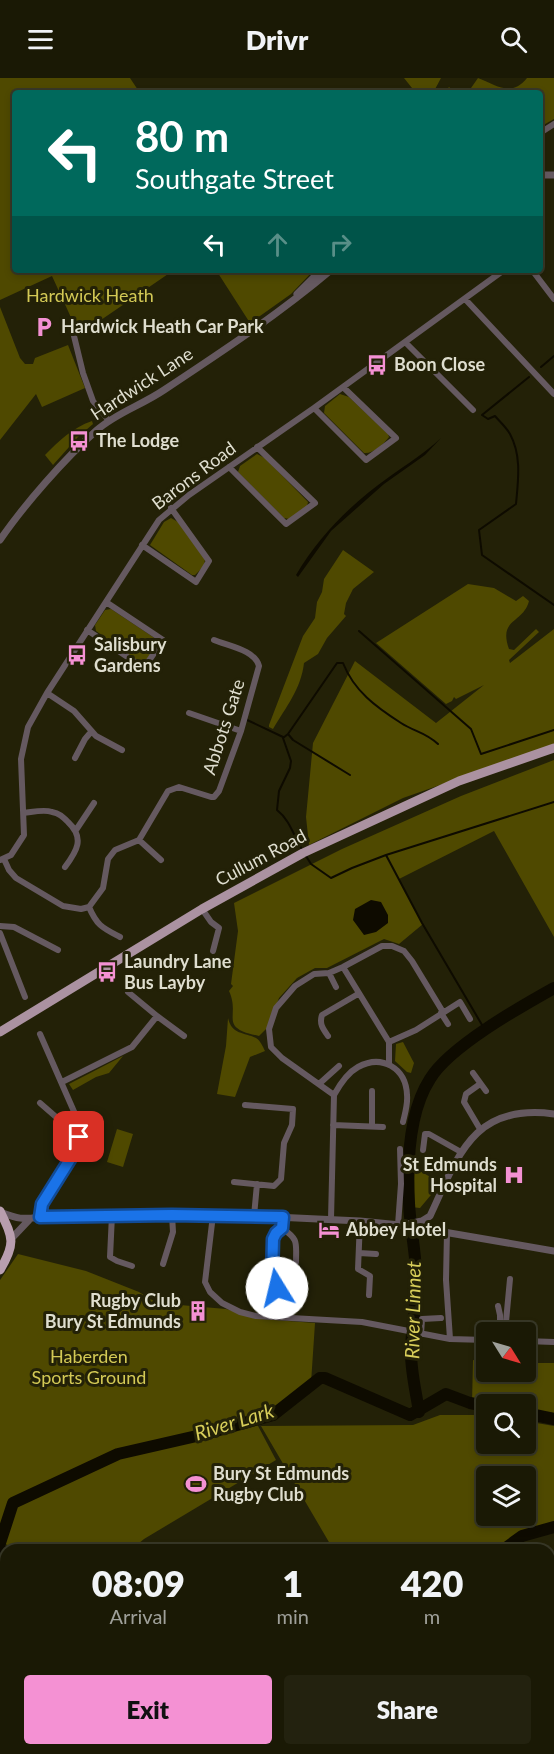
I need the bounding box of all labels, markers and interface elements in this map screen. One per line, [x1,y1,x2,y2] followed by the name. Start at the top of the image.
[24,23,57,56] icon: menu
[246,23,308,56] text: Drivr
[497,23,530,56] icon: search
[135,111,229,161] text: 80 m
[36,114,114,192] icon: left
[135,162,334,195] text: Southgate Street
[198,228,231,261] icon: left
[261,228,294,261] icon: ahead
[324,228,357,261] icon: right
[26,284,154,306] park label: Hardwick Heath
[32,315,56,339] parking icon: Hardwick Heath Car Park
[61,315,264,337] place label: Hardwick Heath Car Park
[86,342,197,424] street label: Hardwick Lane
[365,353,389,377] bus stop icon: Boon Close
[394,353,486,375] place label: Boon Close
[67,429,91,453] bus stop icon: The Lodge
[96,429,180,451] place label: The Lodge
[147,437,240,514] street label: Barons Road
[94,633,167,676] place label: Salisbury Gardens
[65,643,89,667] bus stop icon: Salisbury Gardens
[197,676,249,777] street label: Abbots Gate
[211,824,310,890] street label: Cullum Road
[124,950,232,993] place label: Laundry Lane Bus Layby
[95,960,119,984] bus stop icon: Laundry Lane Bus Layby
[53,1111,104,1162] pin
[62,1120,95,1153] icon: arrive
[403,1153,497,1196] place label: St Edmunds Hospital
[502,1163,526,1187] hospital icon: St Edmunds Hospital
[317,1218,341,1242] hotel icon: Abbey Hotel
[345,1218,446,1240] place label: Abbey Hotel
[245,1256,309,1320] position arrow
[399,1261,425,1359] water label: River Linnet
[45,1289,181,1332] place label: Rugby Club Bury St Edmunds
[186,1299,210,1323] building icon: Rugby Club Bury St Edmunds
[476,1322,536,1382] north arrow
[476,1322,536,1526] map controls
[32,1345,146,1388] park label: Haberden Sports Ground
[476,1394,536,1454] button: search
[191,1397,277,1444] water label: River Lark
[213,1462,349,1505] place label: Bury St Edmunds Rugby Club
[476,1466,536,1526] button: layers
[184,1472,208,1496] sports icon: Bury St Edmunds Rugby Club
[92,1561,185,1605] text: 08:09
[282,1561,303,1605] text: 1
[401,1561,463,1605] text: 420
[109,1604,167,1628] text: Arrival
[277,1604,309,1628] text: min
[424,1604,440,1628] text: m
[24,1675,272,1744] button: Exit
[284,1675,531,1744] button: Share

